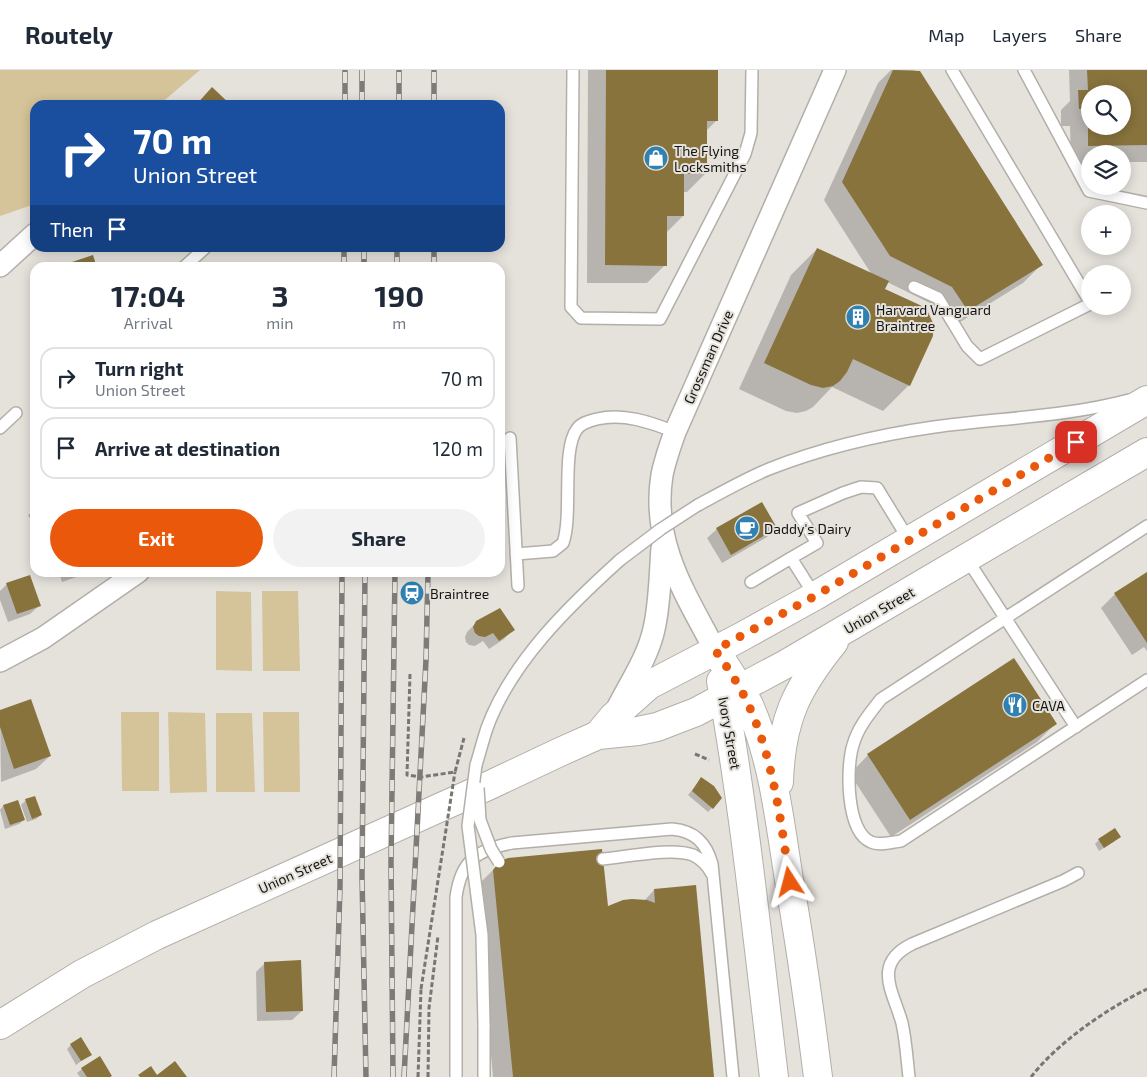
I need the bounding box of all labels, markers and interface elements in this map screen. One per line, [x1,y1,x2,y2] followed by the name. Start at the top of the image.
[25,20,113,49] text: Routely
[928,24,964,46] text: Map
[992,24,1047,46] text: Layers
[1075,24,1122,46] text: Share
[1081,85,1131,315] map controls
[1081,85,1131,135] button: search
[133,119,212,161] text: 70 m
[50,120,115,185] icon: right
[674,142,747,175] place label: The Flying Locksmiths
[643,145,669,171] shop icon: The Flying Locksmiths
[1081,145,1131,195] button: layers
[133,161,257,187] text: Union Street
[1081,205,1131,255] button: +
[103,215,131,243] icon: arrive
[50,218,93,241] text: Then
[1081,265,1131,315] button: −
[111,277,185,313] text: 17:04
[271,277,288,313] text: 3
[375,277,424,313] text: 190
[876,301,991,334] place label: Harvard Vanguard Braintree
[845,304,871,330] building icon: Harvard Vanguard Braintree
[680,307,736,407] street label: Grossman Drive
[124,313,173,332] text: Arrival
[266,313,294,332] text: min
[392,313,406,332] text: m
[95,357,183,380] text: Turn right
[52,364,80,392] icon: right
[441,367,483,390] text: 70 m
[95,380,185,399] text: Union Street
[1055,421,1097,463] pin
[1062,428,1090,456] icon: arrive
[52,434,80,462] icon: arrive
[95,437,280,460] text: Arrive at destination
[432,437,483,460] text: 120 m
[50,509,263,567] button: Exit
[273,509,485,567] button: Share
[734,515,760,541] cafe icon: Daddy's Dairy
[764,520,852,537] place label: Daddy's Dairy
[399,580,425,606] station icon: Braintree
[841,583,917,637] street label: Union Street
[430,585,489,602] place label: Braintree
[1002,692,1028,718] restaurant icon: CAVA
[715,695,745,771] street label: Ivory Street
[1032,697,1065,714] place label: CAVA
[255,849,335,897] street label: Union Street
[763,855,815,907] position arrow

